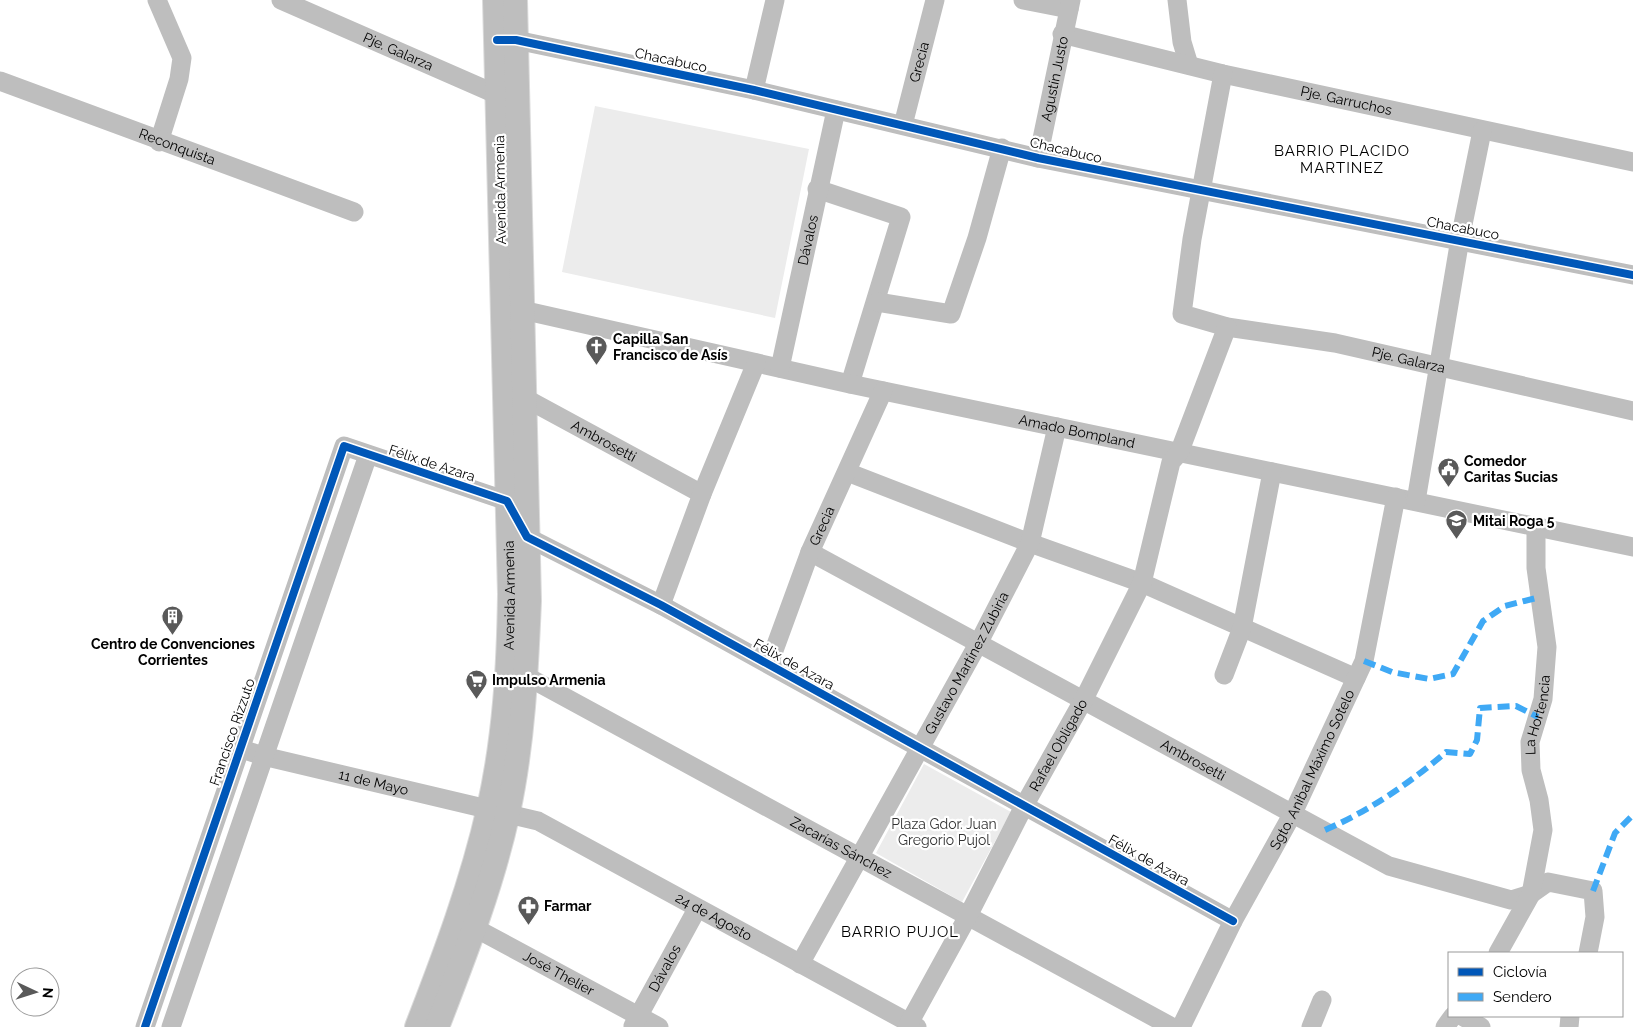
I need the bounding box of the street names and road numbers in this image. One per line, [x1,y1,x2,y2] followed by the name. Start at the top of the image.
[361,29,436,74] street label: Pje. Galarza
[1038,35,1071,123] street label: Agustín Justo
[906,40,932,84] street label: Grecia
[633,45,709,75] street label: Chacabuco
[1299,83,1394,118] street label: Pje. Garruchos
[137,125,218,168] street label: Reconquista
[1028,134,1104,166] street label: Chacabuco
[491,135,509,245] street label: Avenida Armenia
[795,213,821,267] street label: Dávalos
[1425,213,1501,243] street label: Chacabuco
[1370,344,1447,376] street label: Pje. Galarza
[1017,411,1136,451] street label: Amado Bompland
[569,417,639,465] street label: Ambrosetti
[387,441,477,485] street label: Félix de Azara
[806,504,838,548] street label: Grecia
[500,540,518,650] street label: Avenida Armenia
[921,589,1012,737] street label: Gustavo Martínez Zubiria
[751,635,837,693] street label: Félix de Azara
[1522,674,1553,755] street label: La Hortencia
[206,676,258,788] street label: Francisco Rizzuto
[1266,687,1358,852] street label: Sgto. Aníbal Máximo Sotelo
[1026,696,1090,794] street label: Rafael Obligado
[1158,736,1228,784] street label: Ambrosetti
[337,766,410,798] street label: 11 de Mayo
[788,813,895,881] street label: Zacarías Sánchez
[1106,831,1192,889] street label: Félix de Azara
[673,889,755,944] street label: 24 de Agosto
[645,942,684,994] street label: Dávalos
[521,948,597,999] street label: José Thelier

